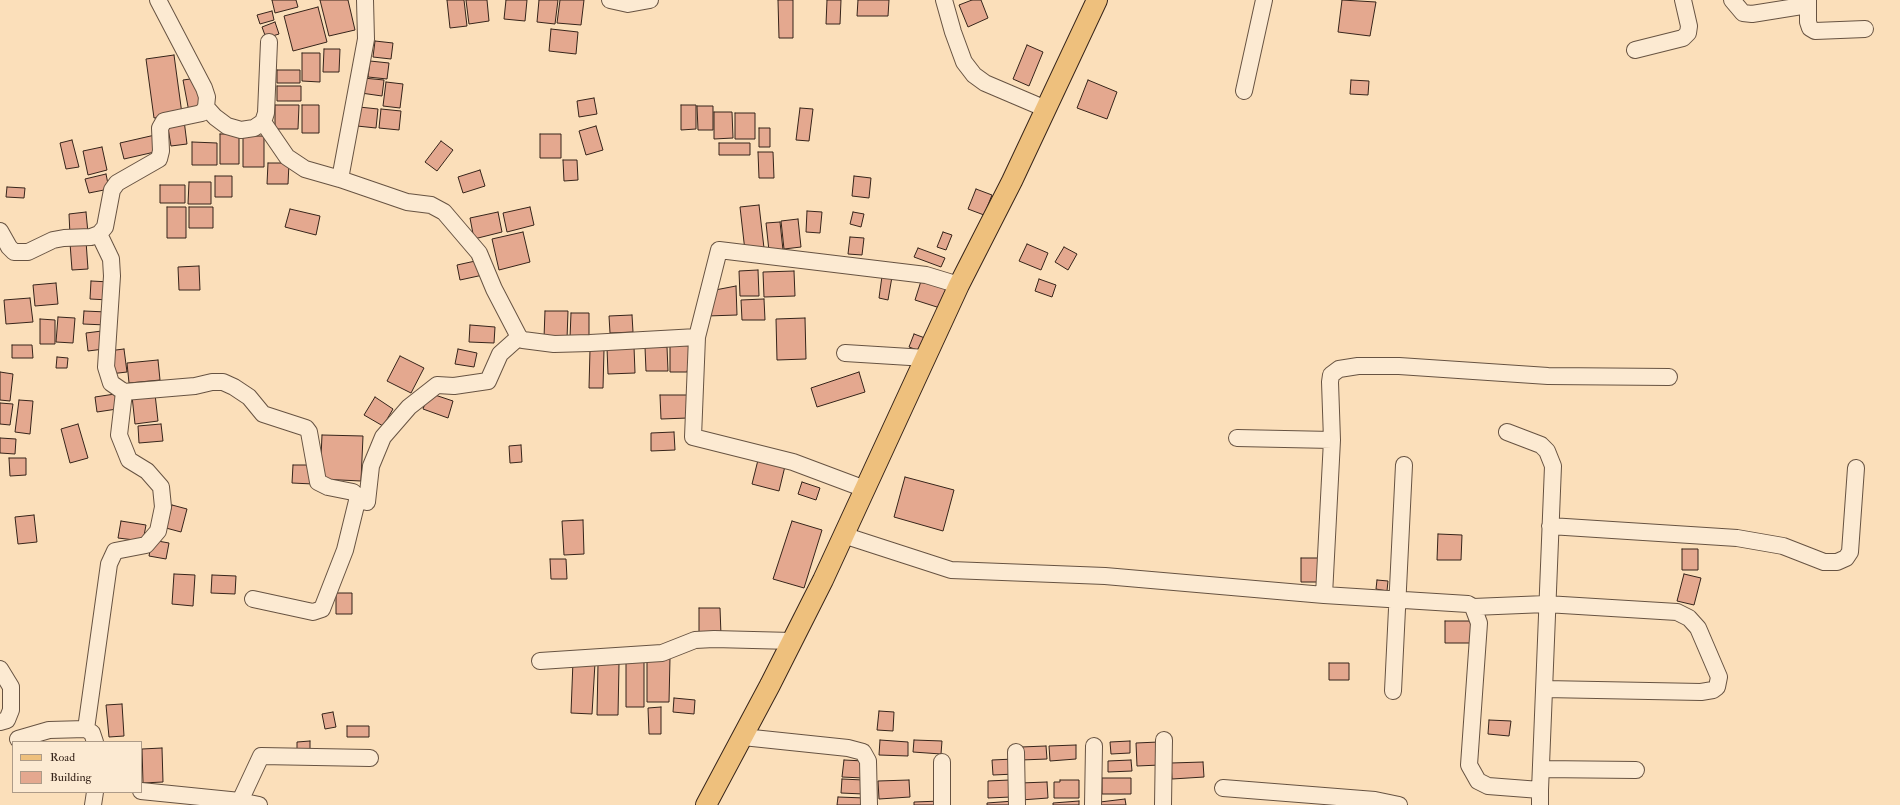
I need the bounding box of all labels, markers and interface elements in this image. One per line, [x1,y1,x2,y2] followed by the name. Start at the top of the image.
[12,741,142,793] legend
[50,750,75,765] text: Road
[50,770,91,785] text: Building

